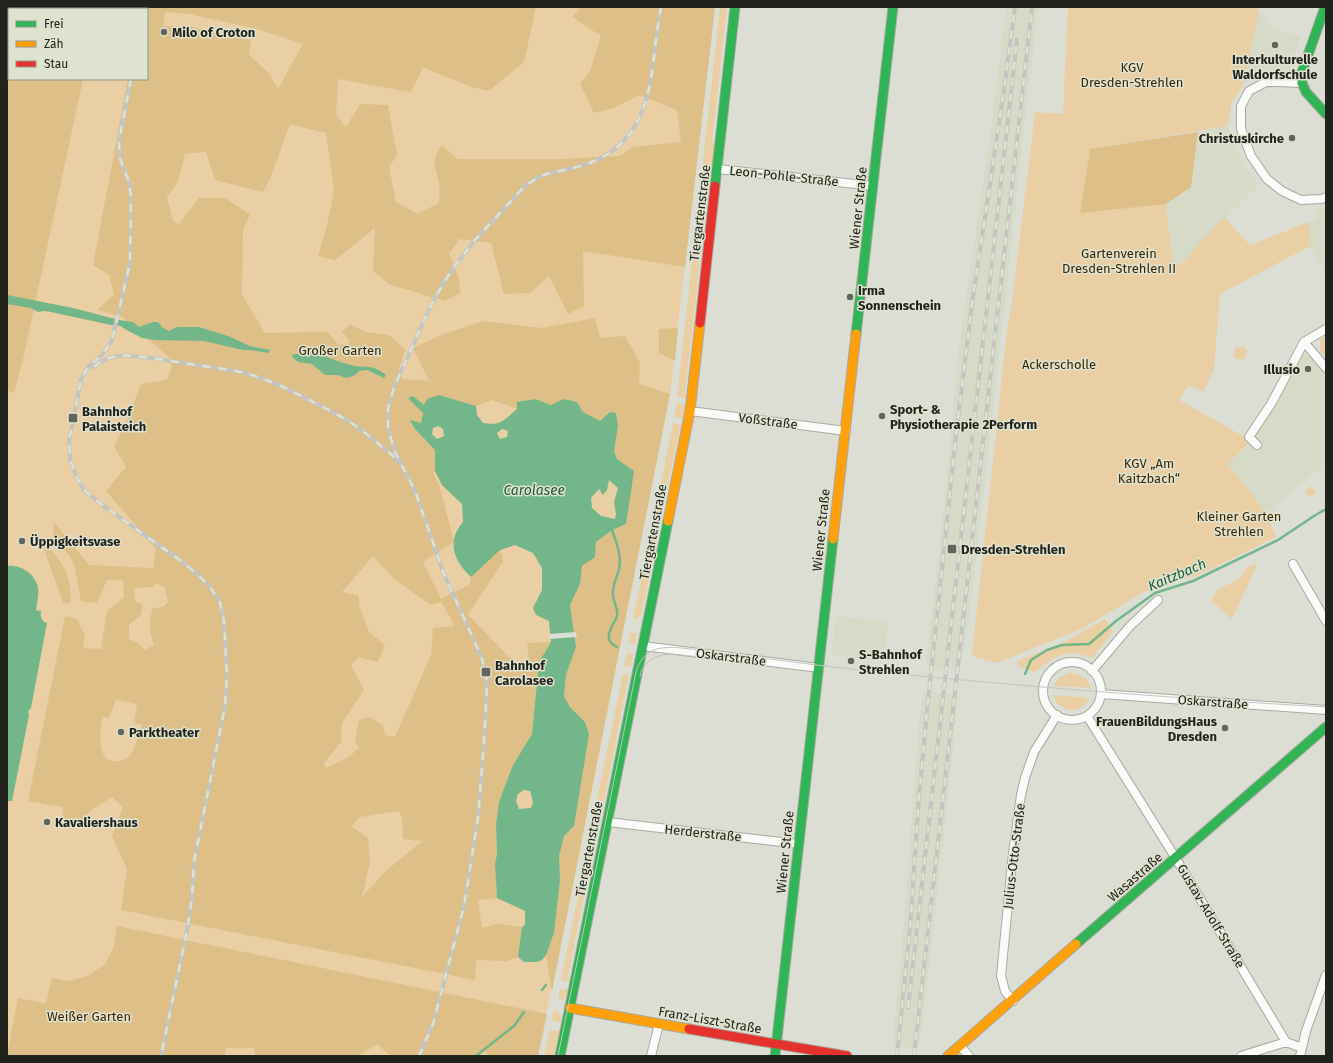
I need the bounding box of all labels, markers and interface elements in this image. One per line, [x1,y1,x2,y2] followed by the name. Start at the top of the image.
[8,8,148,80] legend
[44,17,64,31] text: Frei
[172,25,255,40] place label: Milo of Croton
[159,27,169,37] marker: Milo of Croton
[44,37,64,51] text: Zäh
[1270,40,1280,50] marker: Interkulturelle Waldorfschule
[1232,52,1318,82] place label: Interkulturelle Waldorfschule
[44,57,68,71] text: Stau
[1081,60,1183,90] park label: KGV Dresden-Strehlen
[1199,131,1284,146] place label: Christuskirche
[1287,133,1297,143] marker: Christuskirche
[729,163,839,189] street label: Leon-Pohle-Straße
[687,164,713,262] street label: Tiergartenstraße
[846,166,870,250] street label: Wiener Straße
[1062,246,1176,276] park label: Gartenverein Dresden-Strehlen II
[858,283,941,313] place label: Irma Sonnenschein
[845,292,855,302] marker: Irma Sonnenschein
[298,343,382,358] park label: Großer Garten
[1022,357,1096,372] park label: Ackerscholle
[1263,362,1300,377] place label: Illusio
[1303,364,1313,374] marker: Illusio
[890,402,1037,432] place label: Sport- & Physiotherapie 2Perform
[82,404,146,434] place label: Bahnhof Palaisteich
[738,410,798,432] street label: Voßstraße
[877,411,887,421] marker: Sport- & Physiotherapie 2Perform
[67,412,79,424] marker: Bahnhof Palaisteich
[1118,456,1180,486] park label: KGV „Am Kaitzbach“
[503,482,565,499] water label: Carolasee
[636,483,670,581] street label: Tiergartenstraße
[809,488,833,572] street label: Wiener Straße
[1197,509,1281,539] park label: Kleiner Garten Strehlen
[30,533,121,549] place label: Üppigkeitsvase
[17,536,27,546] marker: Üppigkeitsvase
[961,542,1065,557] place label: Dresden-Strehlen
[946,543,958,555] marker: Dresden-Strehlen
[1145,555,1209,595] water label: Kaitzbach
[695,645,767,669] street label: Oskarstraße
[859,647,923,677] place label: S-Bahnhof Strehlen
[846,656,856,666] marker: S-Bahnhof Strehlen
[495,658,553,688] place label: Bahnhof Carolasee
[480,666,492,678] marker: Bahnhof Carolasee
[1177,692,1249,712] street label: Oskarstraße
[1096,714,1218,744] place label: FrauenBildungsHaus Dresden
[1220,723,1230,733] marker: FrauenBildungsHaus Dresden
[129,725,200,740] place label: Parktheater
[116,727,126,737] marker: Parktheater
[572,800,606,898] street label: Tiergartenstraße
[1000,802,1028,910] street label: Julius-Otto-Straße
[773,810,797,894] street label: Wiener Straße
[55,815,139,830] place label: Kavaliershaus
[42,817,52,827] marker: Kavaliershaus
[664,821,742,845] street label: Herderstraße
[1105,849,1165,905] street label: Wasastraße
[1174,861,1248,971] street label: Gustav-Adolf-Straße
[657,1004,763,1036] street label: Franz-Liszt-Straße
[47,1009,131,1024] park label: Weißer Garten

